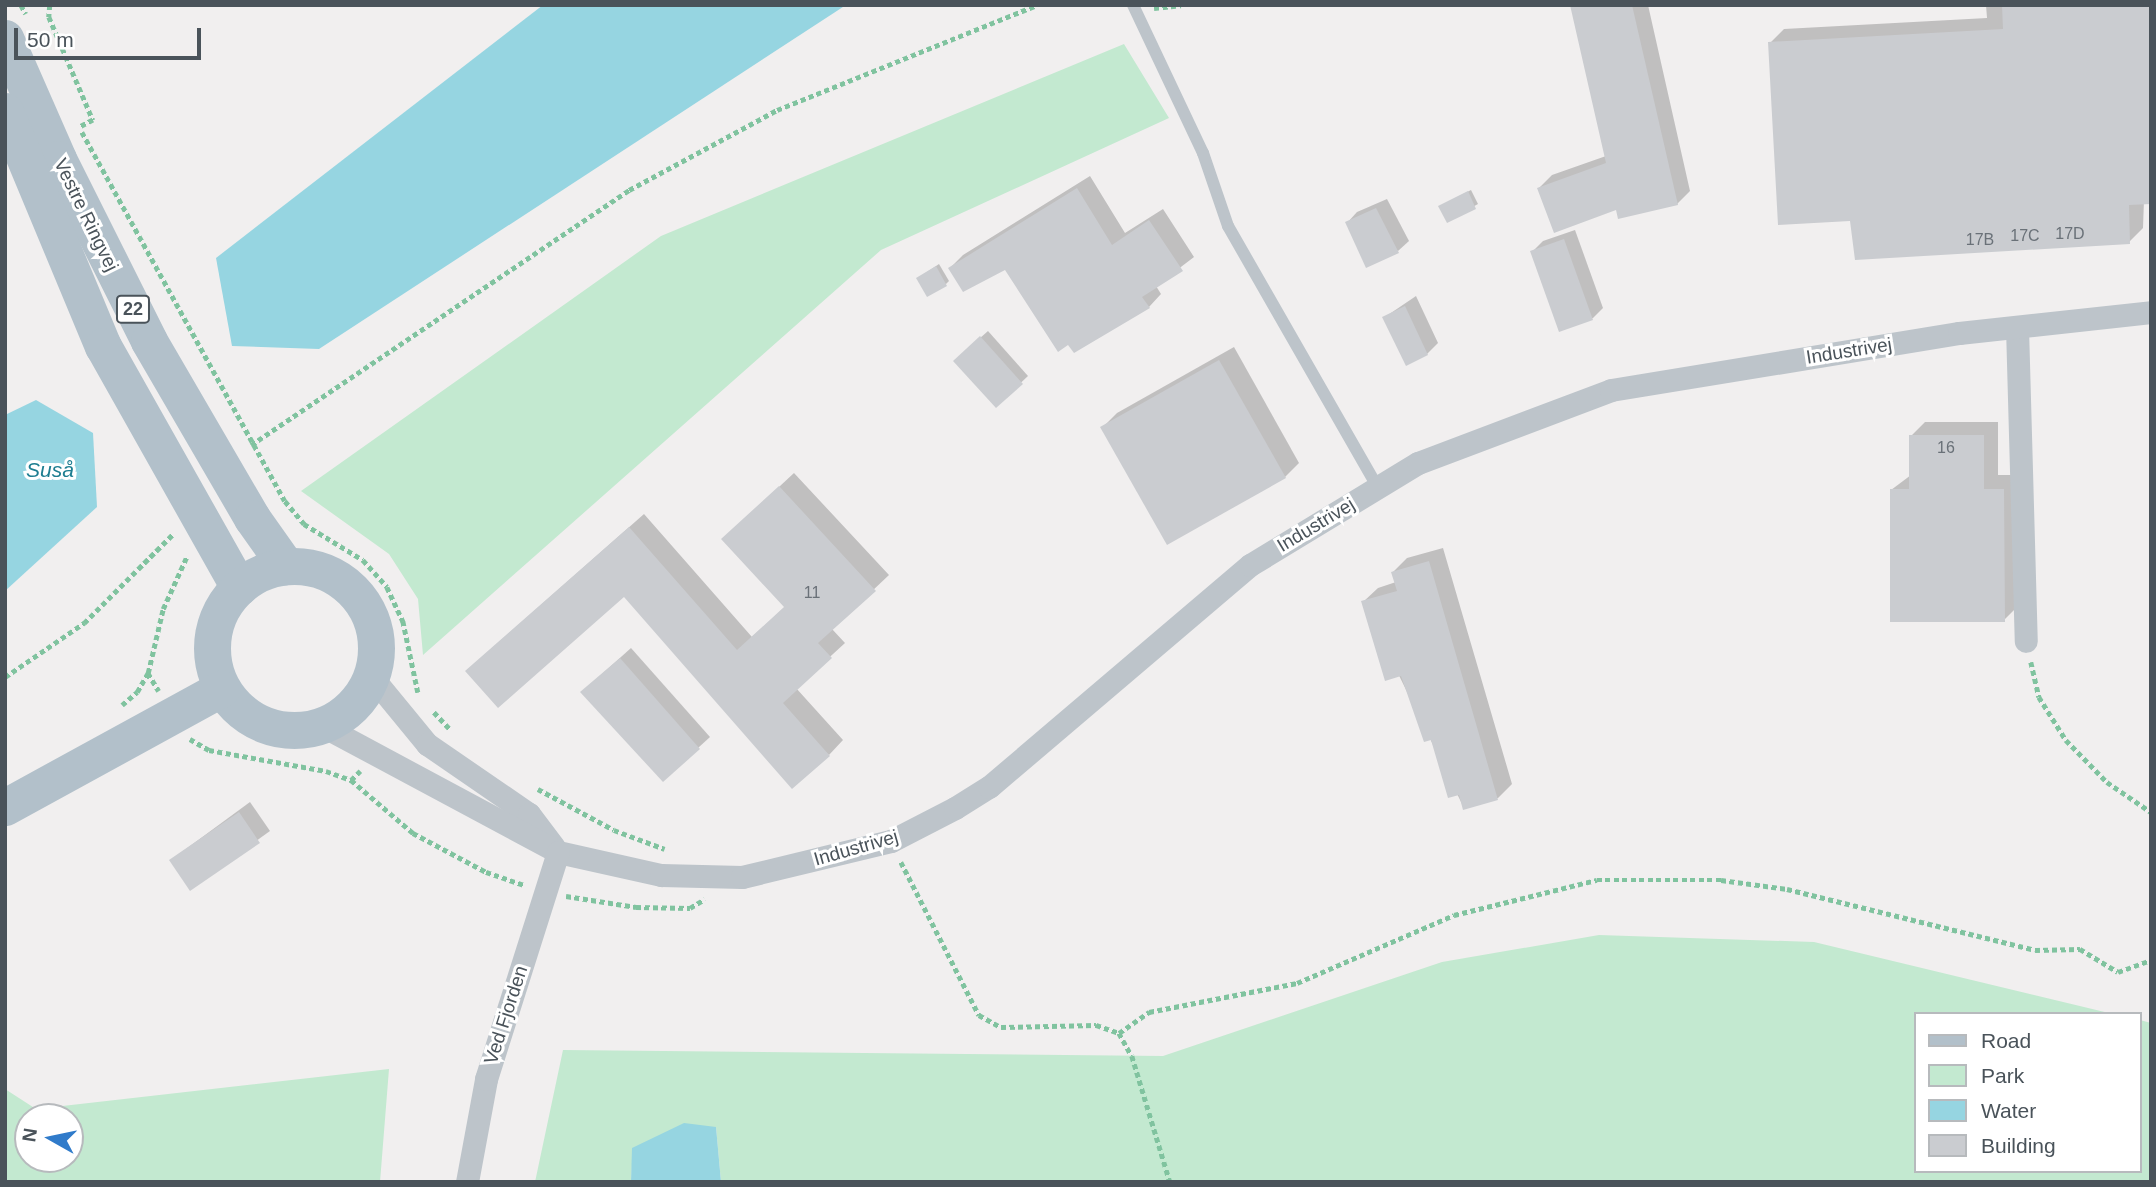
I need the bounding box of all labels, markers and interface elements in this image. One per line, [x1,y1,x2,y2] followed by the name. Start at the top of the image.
[18,14,205,58] scale bar
[27,28,74,51] text: 50 m
[49,155,123,275] street label: Vestre Ringvej
[2055,224,2085,244] house number: 17D
[2010,226,2040,246] house number: 17C
[1966,230,1994,250] house number: 17B
[116,295,150,324] road number: 22
[1804,333,1894,369] street label: Industrivej
[1937,438,1955,458] house number: 16
[26,457,74,483] water label: Suså
[1273,493,1359,557] street label: Industrivej
[804,583,820,603] house number: 11
[811,825,901,871] street label: Industrivej
[479,963,533,1067] street label: Ved Fjorden
[1914,1012,2142,1173] legend
[1981,1029,2031,1052] text: Road
[1981,1064,2024,1087] text: Park
[1981,1099,2036,1122] text: Water
[14,1103,84,1173] north arrow
[18,1127,41,1143] text: N
[1981,1134,2056,1157] text: Building

